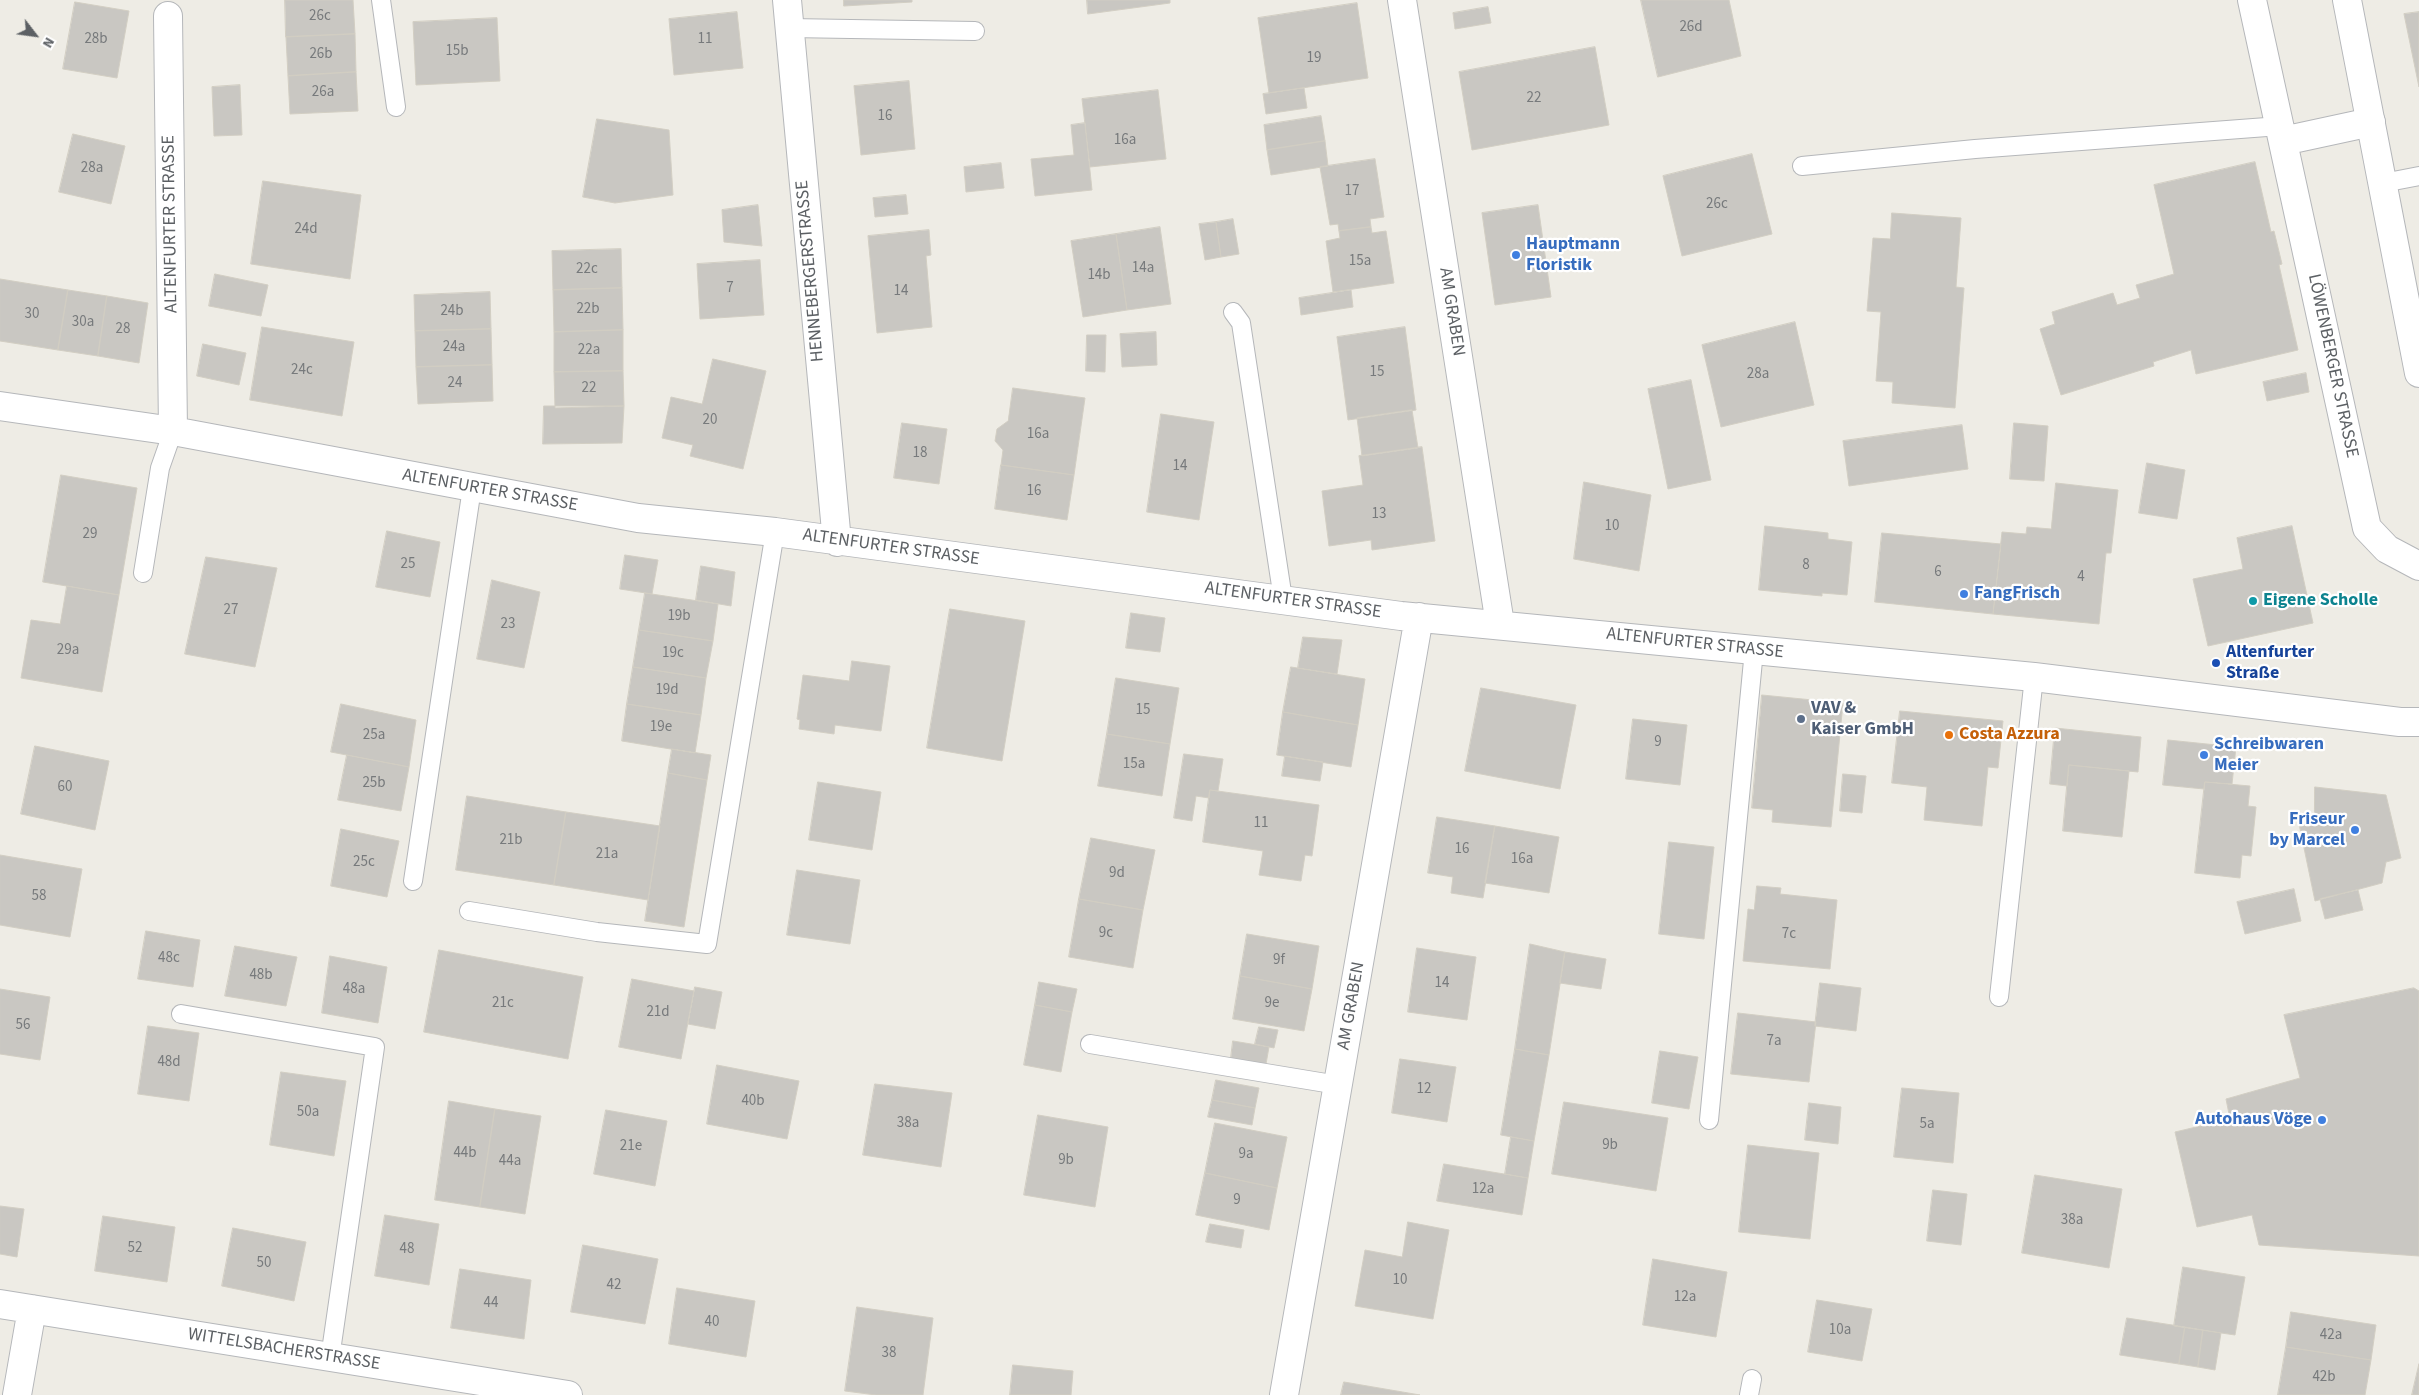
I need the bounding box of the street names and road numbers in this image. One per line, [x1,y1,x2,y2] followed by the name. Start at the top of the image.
[159,135,183,313] street label: ALTENFURTER STRASSE
[792,179,830,363] street label: HENNEBERGERSTRASSE
[1433,266,1469,358] street label: AM GRABEN
[2302,272,2362,460] street label: LÖWENBERGER STRASSE
[401,465,579,517] street label: ALTENFURTER STRASSE
[801,525,981,571] street label: ALTENFURTER STRASSE
[1203,578,1383,624] street label: ALTENFURTER STRASSE
[1605,624,1785,664] street label: ALTENFURTER STRASSE
[1334,960,1370,1052] street label: AM GRABEN
[186,1324,382,1376] street label: WITTELSBACHERSTRASSE

